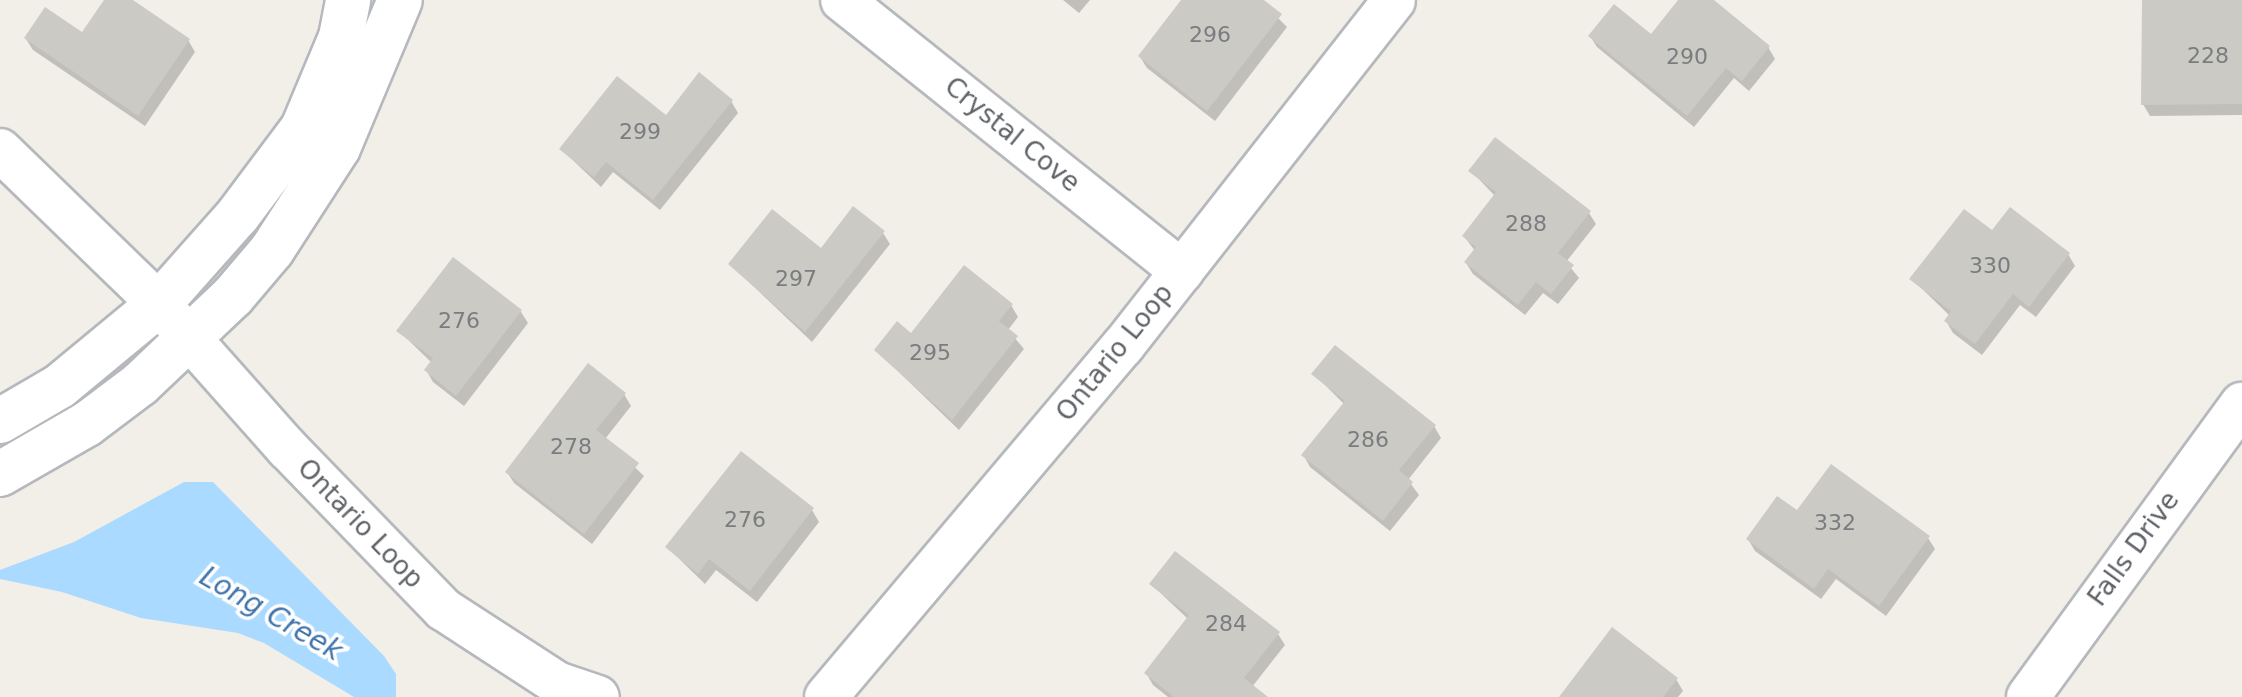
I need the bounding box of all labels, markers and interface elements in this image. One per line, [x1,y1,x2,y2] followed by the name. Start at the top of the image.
[1189,22,1231,48] house number: 296
[2187,43,2229,69] house number: 228
[1666,44,1708,70] house number: 290
[938,71,1086,199] street label: Crystal Cove
[619,119,661,145] house number: 299
[1505,211,1547,237] house number: 288
[1969,253,2011,279] house number: 330
[775,266,817,292] house number: 297
[1050,278,1180,428] street label: Ontario Loop
[438,308,480,334] house number: 276
[909,340,951,366] house number: 295
[1347,427,1389,453] house number: 286
[550,434,592,460] house number: 278
[291,453,429,595] street label: Ontario Loop
[2082,486,2186,612] street label: Falls Drive
[724,507,766,533] house number: 276
[1814,510,1856,536] house number: 332
[194,560,348,668] water label: Long Creek
[1205,611,1247,637] house number: 284

